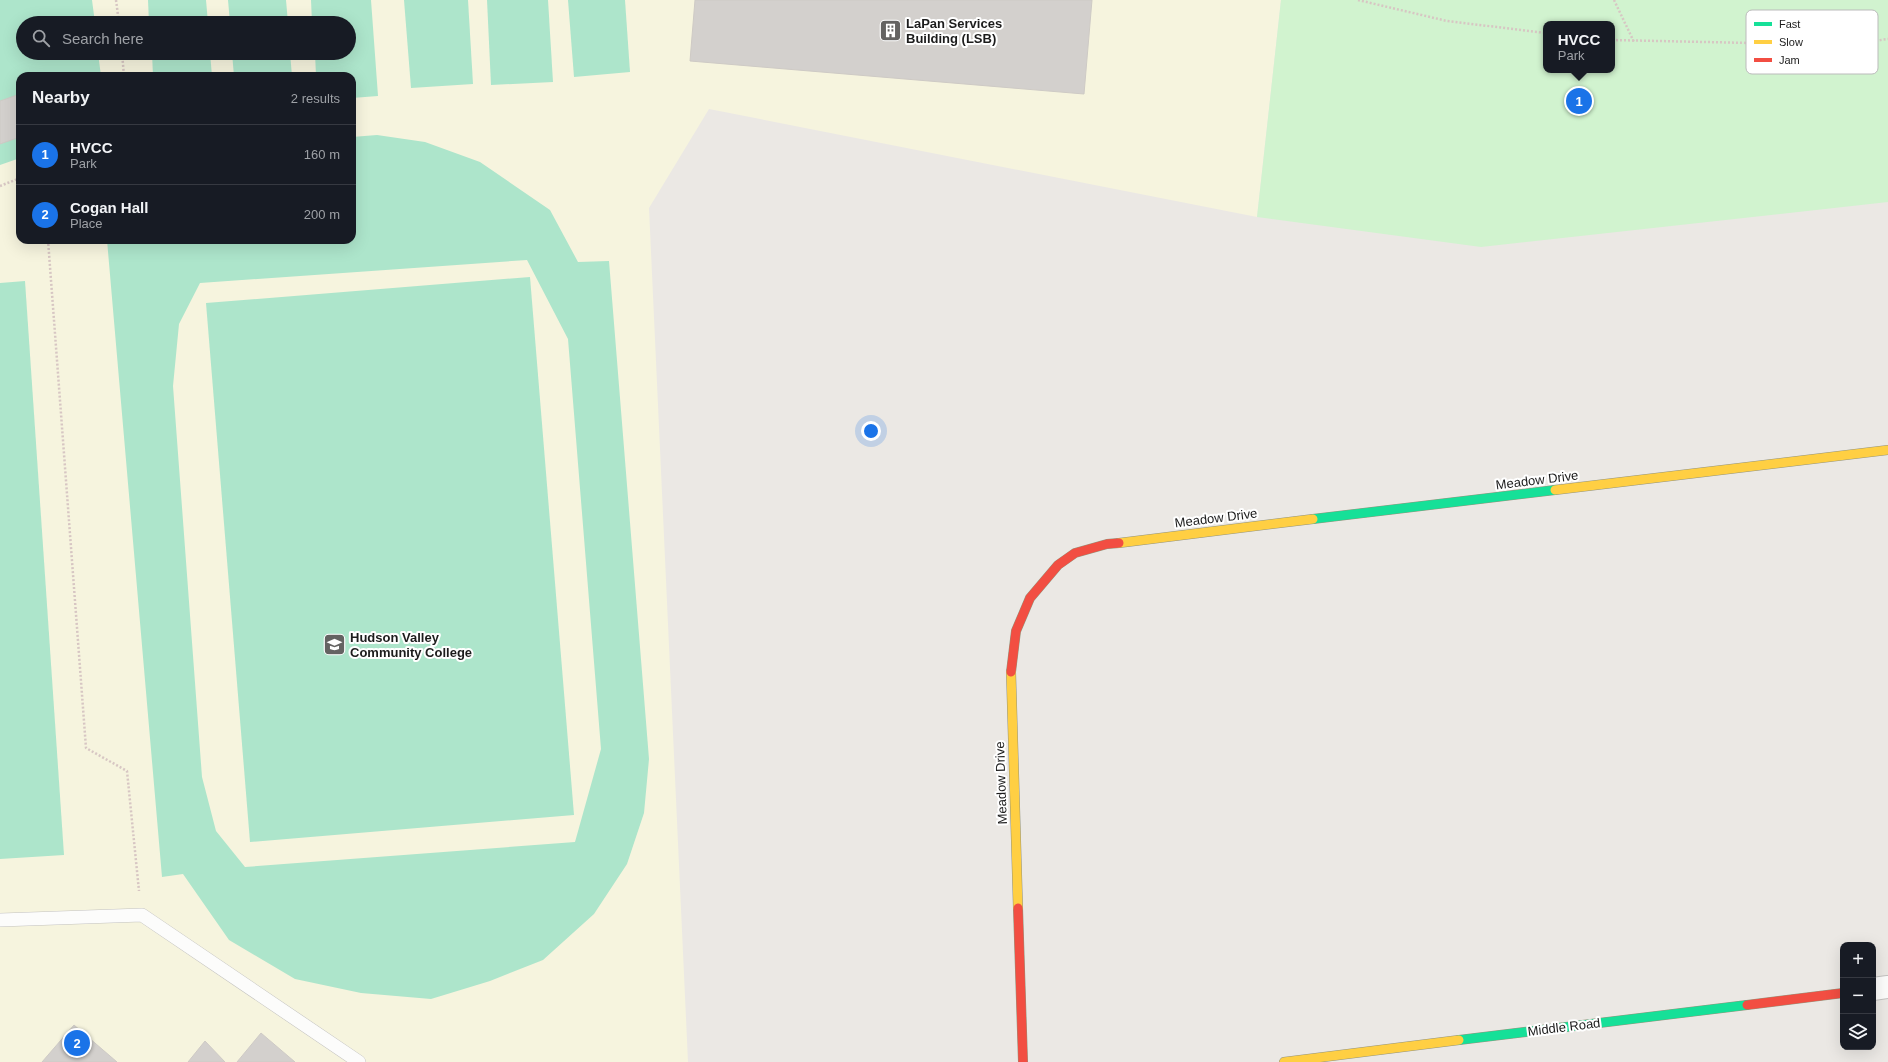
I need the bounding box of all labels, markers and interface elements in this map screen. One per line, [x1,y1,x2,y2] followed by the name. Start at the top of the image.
[1746,10,1878,74] legend
[16,16,356,60] search box
[906,16,1002,46] place label: LaPan Services Building (LSB)
[878,17,904,43] building icon: LaPan Services Building (LSB)
[1779,18,1800,30] text: Fast
[1543,21,1615,73] popup
[30,27,52,49] icon: search
[62,30,144,47] text: Search here
[1558,31,1600,48] text: HVCC
[1779,36,1803,48] text: Slow
[1558,48,1584,63] text: Park
[1779,54,1800,66] text: Jam
[1566,86,1592,116] pin: 1
[32,88,90,107] text: Nearby
[291,91,340,106] text: 2 results
[70,139,113,156] text: HVCC
[41,147,49,162] text: 1
[304,147,340,162] text: 160 m
[70,156,97,171] text: Park
[70,199,148,216] text: Cogan Hall
[41,207,49,222] text: 2
[304,207,340,222] text: 200 m
[70,216,103,231] text: Place
[861,421,881,441] your location
[1495,467,1579,493] street label: Meadow Drive
[1174,505,1258,531] street label: Meadow Drive
[350,630,472,660] place label: Hudson Valley Community College
[322,631,348,657] school or university icon: Hudson Valley Community College
[992,741,1010,825] street label: Meadow Drive
[1840,942,1876,1050] map controls
[1840,942,1876,978] button: +
[1840,978,1876,1014] button: −
[1840,1014,1876,1050] button: layers
[1527,1015,1601,1039] street label: Middle Road
[64,1028,90,1058] pin: 2

